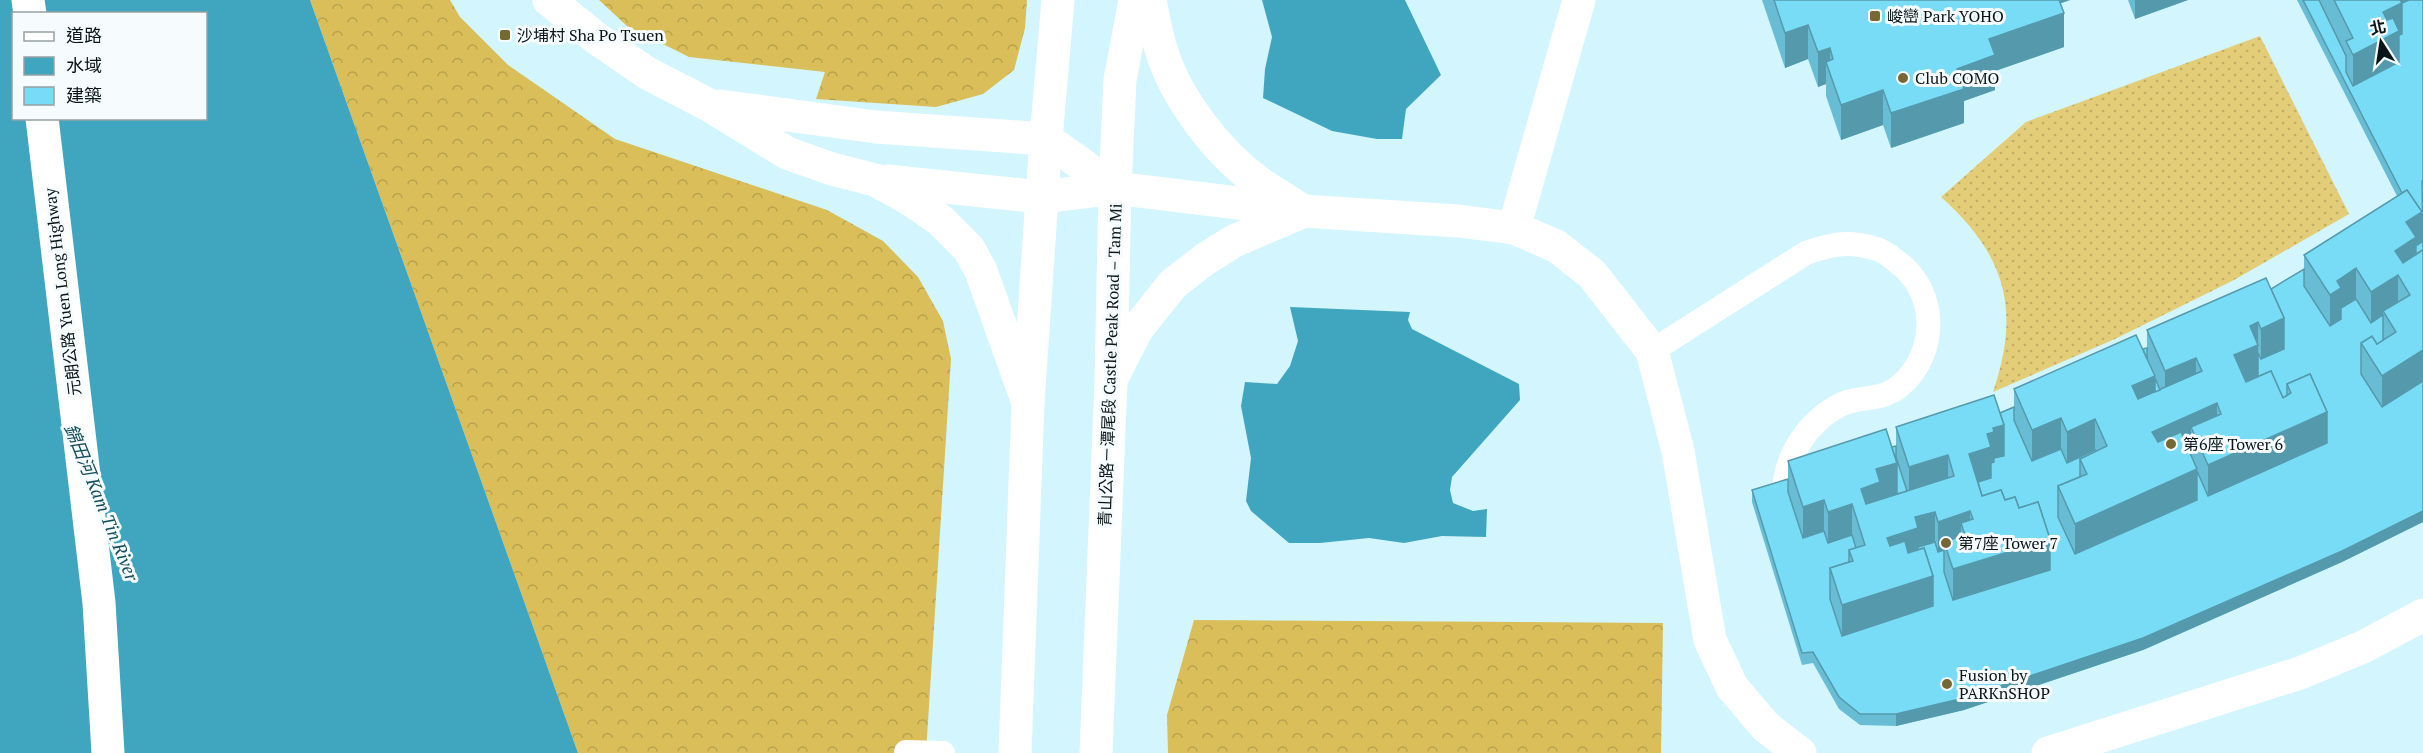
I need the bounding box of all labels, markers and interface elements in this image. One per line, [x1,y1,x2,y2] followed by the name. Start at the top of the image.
[1887,5,2004,27] place label: 峻巒 Park YOHO
[1868,9,1882,23] marker: 峻巒 Park YOHO
[12,12,207,120] legend
[2351,12,2411,72] north arrow
[2368,15,2388,40] text: 北
[66,23,102,47] text: 道路
[517,24,664,46] place label: 沙埔村 Sha Po Tsuen
[498,28,512,42] marker: 沙埔村 Sha Po Tsuen
[66,53,102,77] text: 水域
[1915,67,1999,89] place label: Club COMO
[1896,71,1910,85] marker: Club COMO
[66,83,102,107] text: 建築
[38,186,86,397] street label: 元朗公路 Yuen Long Highway
[1093,203,1127,527] street label: 青山公路－潭尾段 Castle Peak Road – Tam Mi
[59,420,145,585] water label: 錦田河 Kam Tin River
[2183,433,2284,455] place label: 第6座 Tower 6
[2164,437,2178,451] marker: 第6座 Tower 6
[1958,532,2058,554] place label: 第7座 Tower 7
[1939,536,1953,550] marker: 第7座 Tower 7
[1959,664,2050,704] place label: Fusion by PARKnSHOP
[1940,677,1954,691] marker: Fusion by PARKnSHOP

